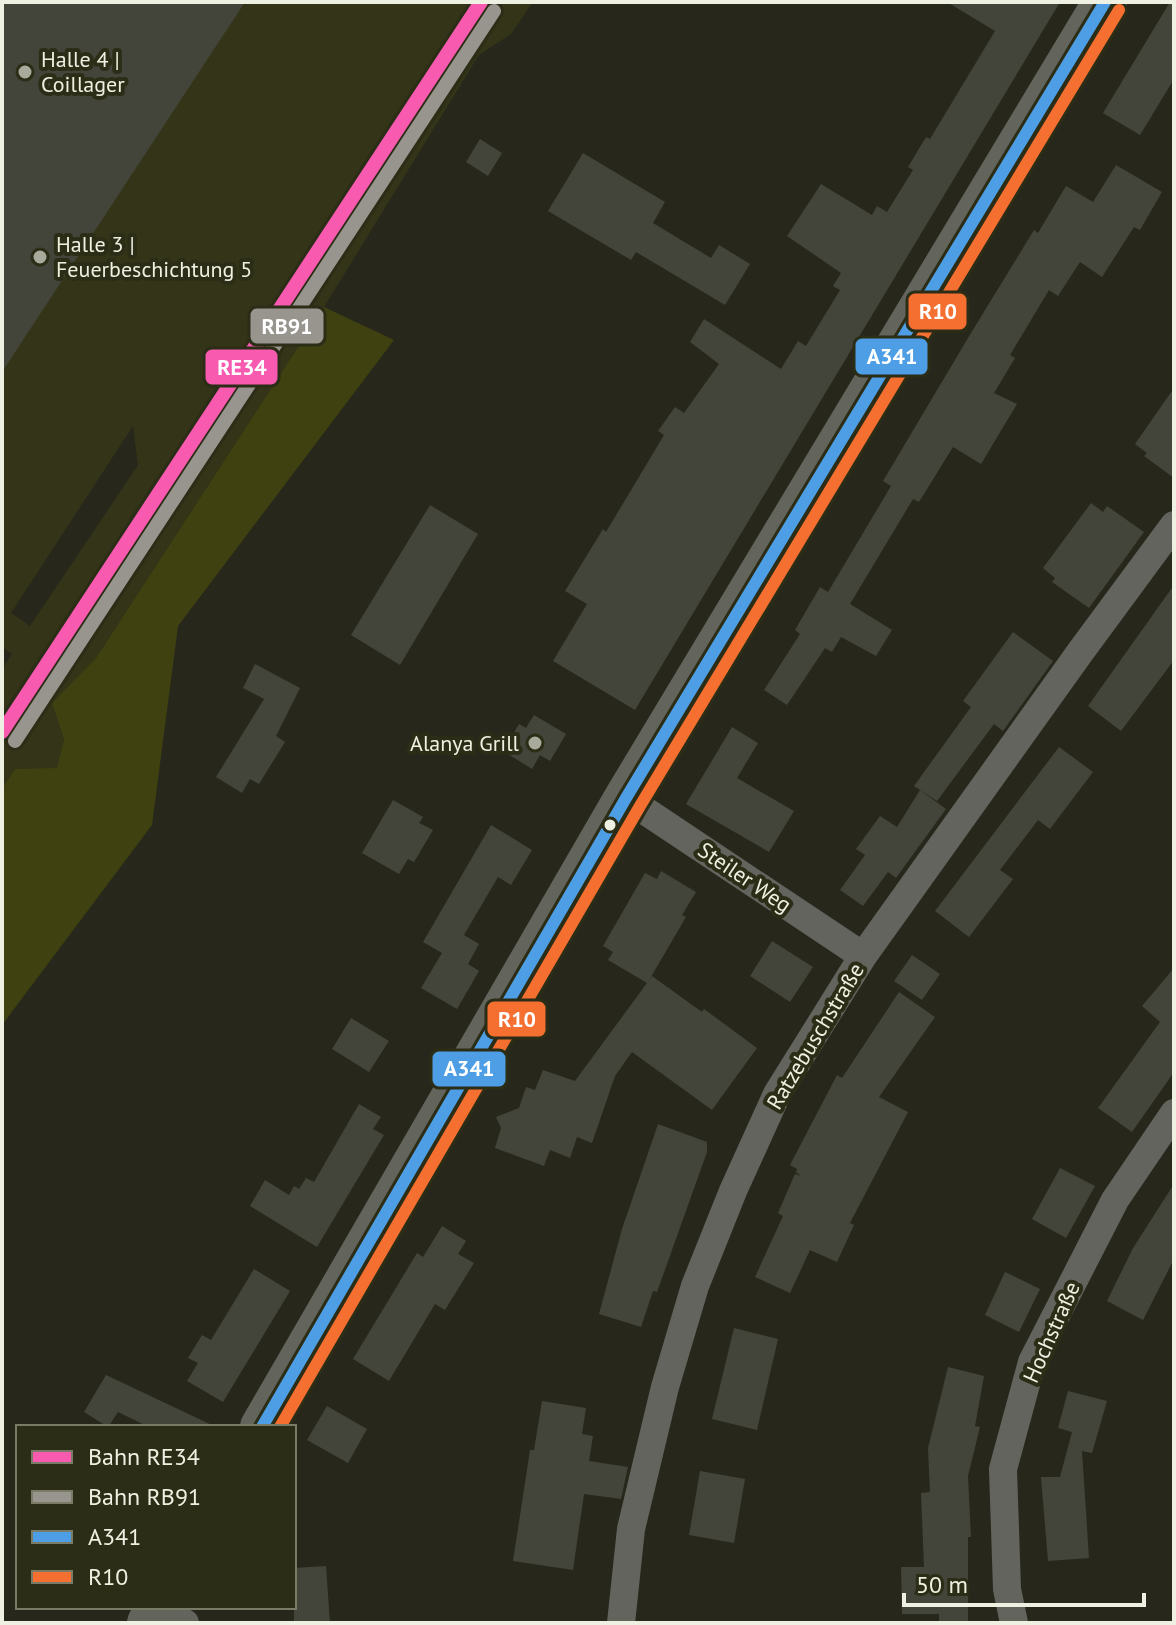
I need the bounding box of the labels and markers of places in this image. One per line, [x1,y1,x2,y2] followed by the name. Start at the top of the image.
[41,45,125,98] place label: Halle 4 | Coillager
[16,63,34,81] marker: Halle 4 | Coillager
[56,230,252,283] place label: Halle 3 | Feuerbeschichtung 5
[31,248,49,266] marker: Halle 3 | Feuerbeschichtung 5
[410,729,520,757] place label: Alanya Grill
[526,734,544,752] marker: Alanya Grill
[602,817,618,833] unlabelled marker

